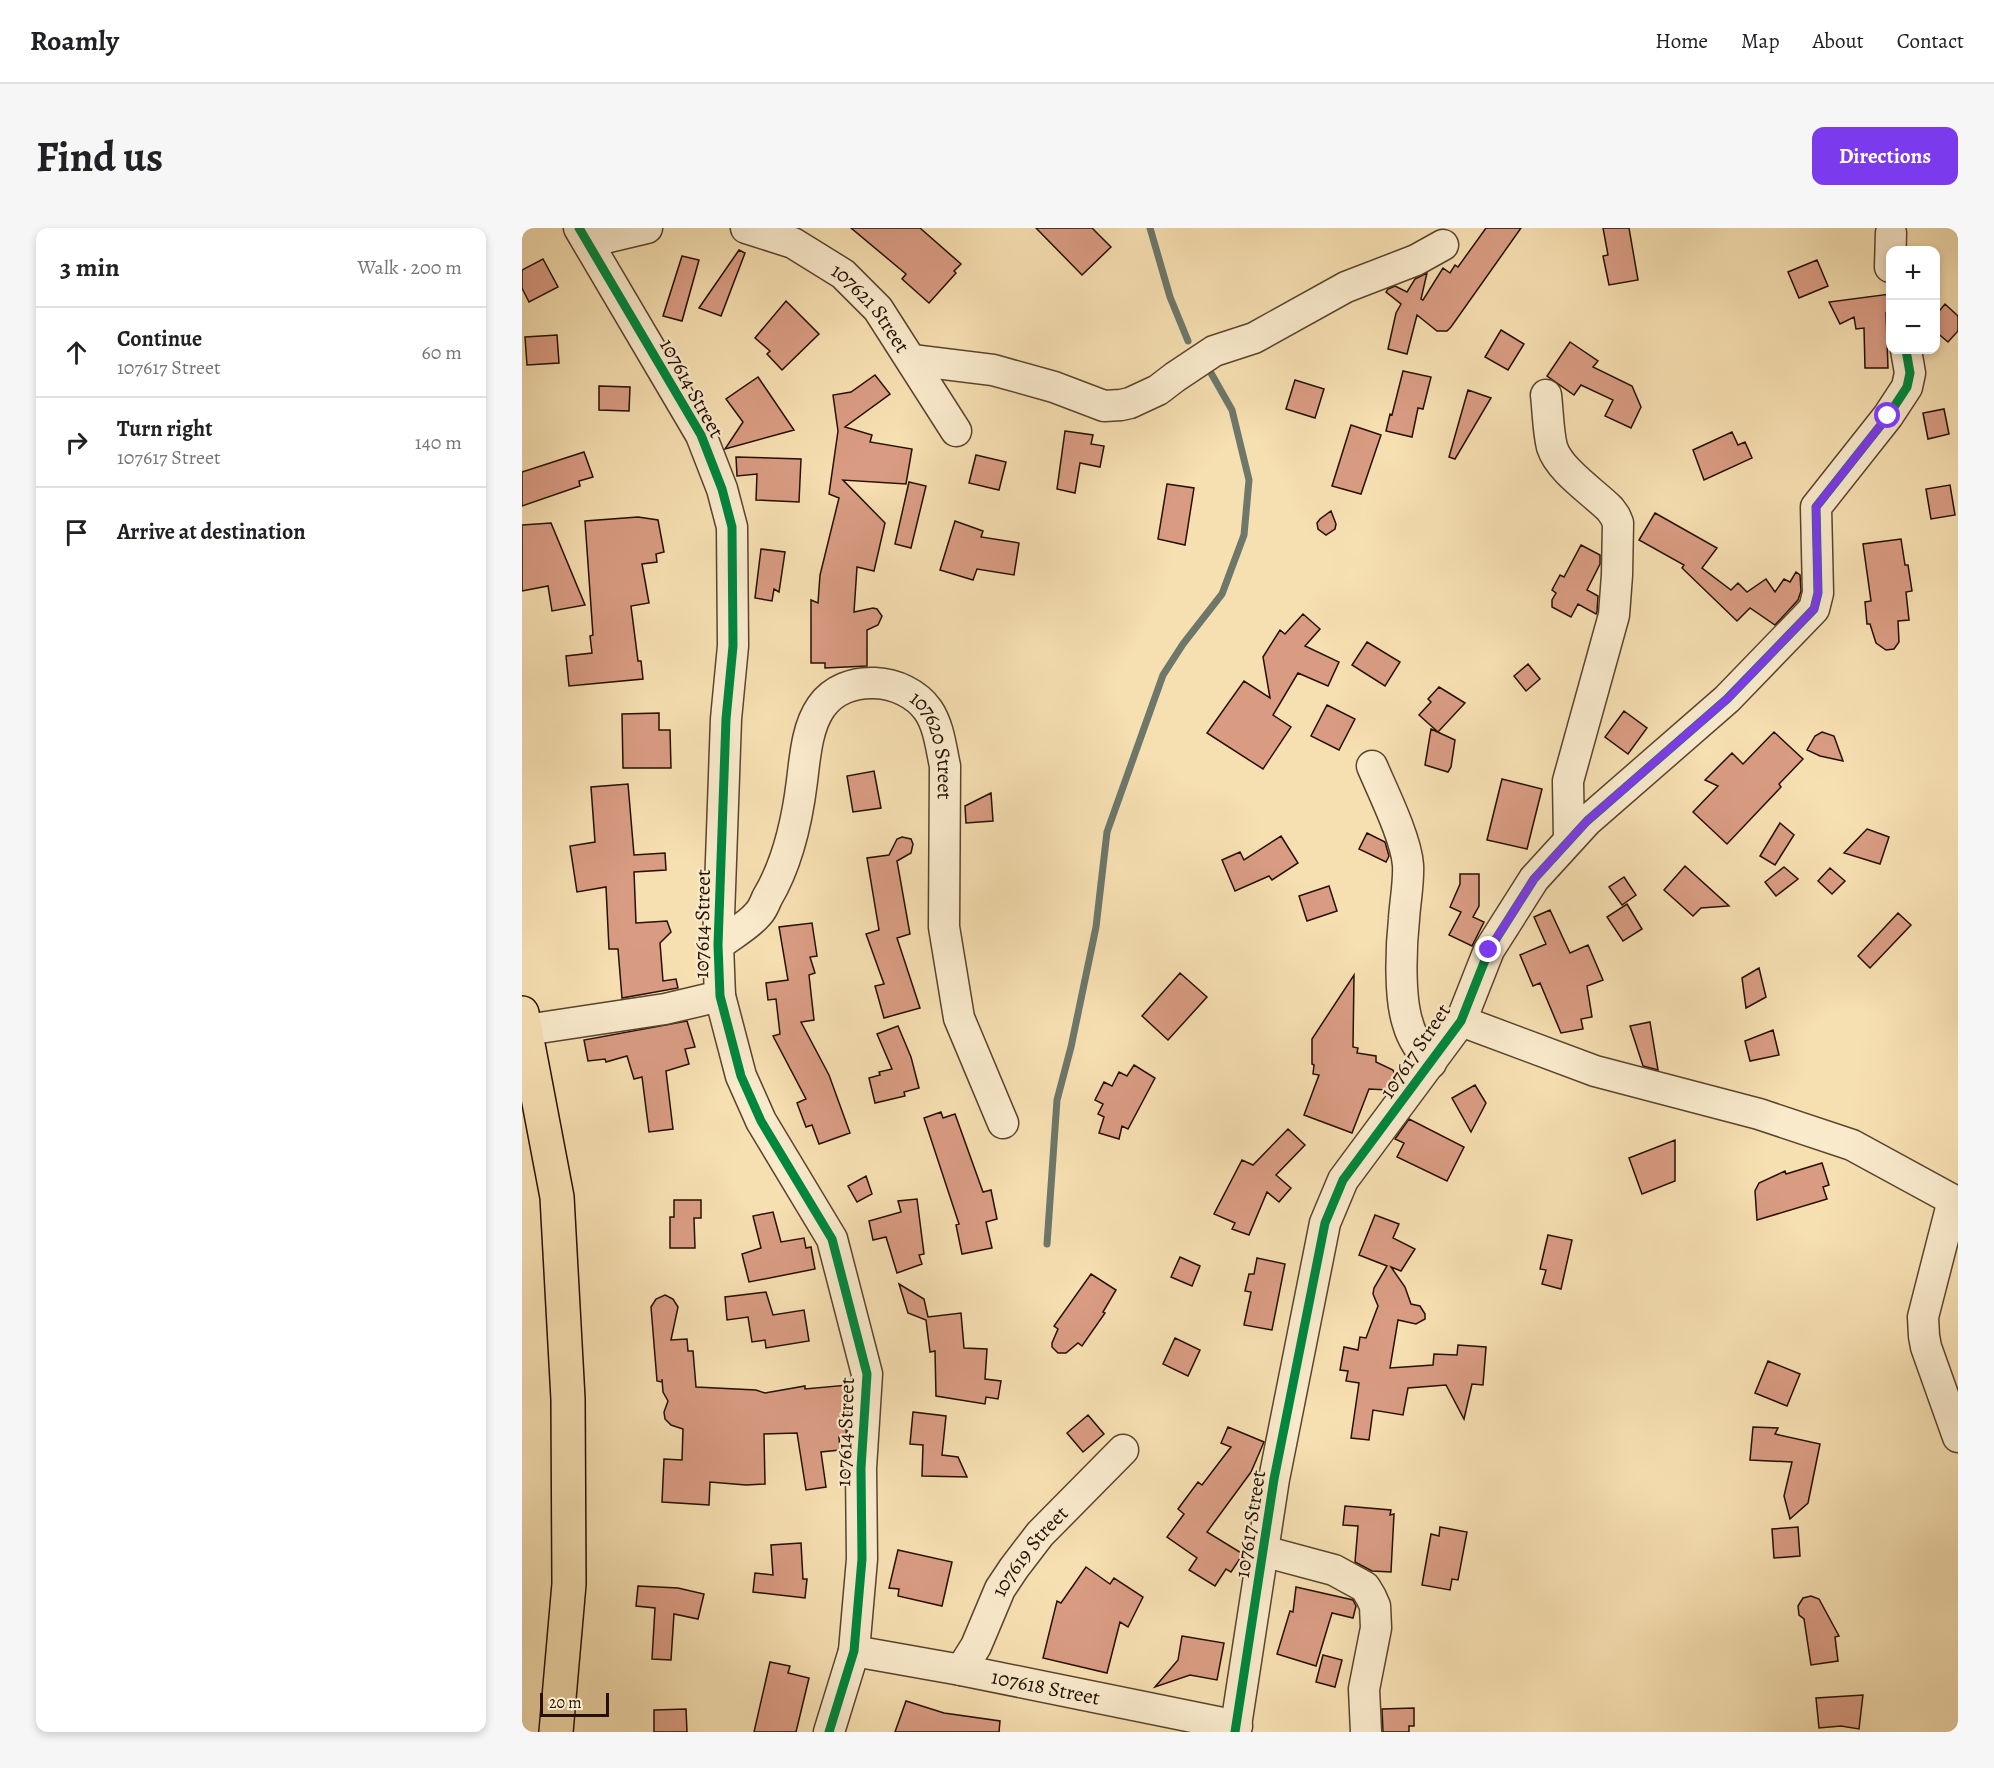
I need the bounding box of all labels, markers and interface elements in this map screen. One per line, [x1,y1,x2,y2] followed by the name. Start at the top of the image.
[30,22,119,60] text: Roamly
[1655,27,1708,55] text: Home
[1741,27,1779,55] text: Map
[1812,27,1864,55] text: About
[1897,27,1964,55] text: Contact
[1812,127,1958,185] button: Directions
[36,128,163,185] text: Find us
[1886,246,1940,354] map controls
[1886,246,1940,300] button: +
[60,250,120,285] text: 3 min
[358,254,462,281] text: Walk · 200 m
[826,256,916,358] street label: 107621 Street
[1886,300,1940,354] button: −
[117,324,202,354] text: Continue
[653,333,731,443] street label: 107614 Street
[60,336,93,369] icon: ahead
[422,339,462,366] text: 60 m
[117,354,221,381] text: 107617 Street
[1874,402,1900,428] route start
[117,414,213,444] text: Turn right
[60,426,93,459] icon: right
[415,429,462,456] text: 140 m
[117,444,221,471] text: 107617 Street
[60,516,93,549] icon: arrive
[117,517,306,547] text: Arrive at destination
[904,684,959,800] street label: 107620 Street
[687,869,717,979] street label: 107614 Street
[1475,936,1501,962] route end
[1373,998,1457,1104] street label: 107617 Street
[829,1377,861,1487] street label: 107614 Street
[1228,1468,1272,1580] street label: 107617 Street
[984,1500,1074,1601] street label: 107619 Street
[989,1662,1102,1712] street label: 107618 Street
[540,1690,609,1718] scale bar
[549,1692,582,1714] text: 20 m

